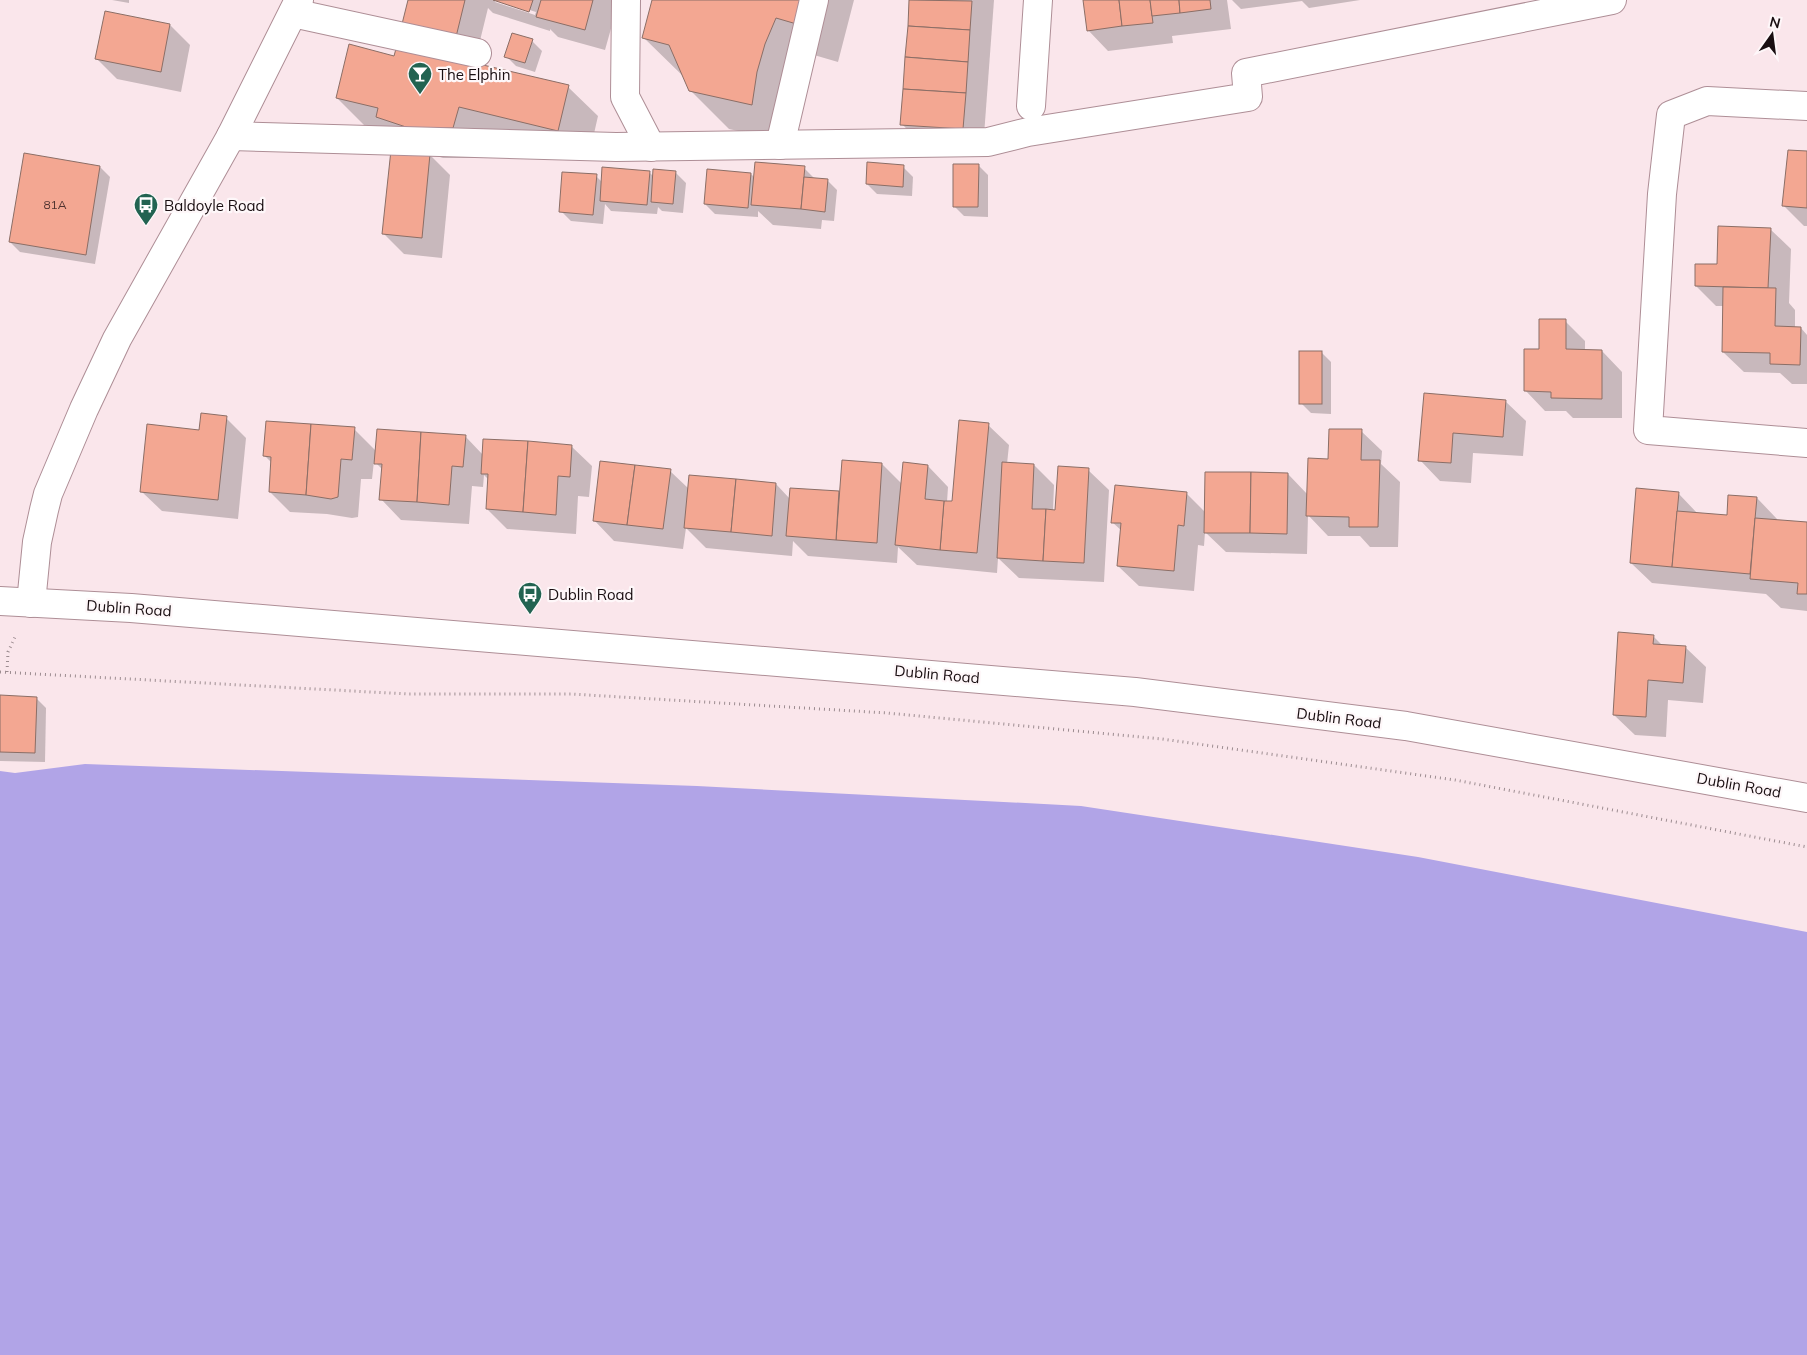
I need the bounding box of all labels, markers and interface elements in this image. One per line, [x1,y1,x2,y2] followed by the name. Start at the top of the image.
[1747,10,1797,60] north arrow
[1768,12,1782,32] text: N
[407,61,433,95] bar icon: The Elphin
[438,65,510,84] place label: The Elphin
[133,192,159,226] bus stop icon: Baldoyle Road
[164,196,265,215] place label: Baldoyle Road
[43,197,67,212] house number: 81A
[517,581,543,615] bus stop icon: Dublin Road
[548,585,633,604] place label: Dublin Road
[86,596,172,620] street label: Dublin Road
[894,661,980,687] street label: Dublin Road
[1295,703,1383,733] street label: Dublin Road
[1695,768,1783,802] street label: Dublin Road

